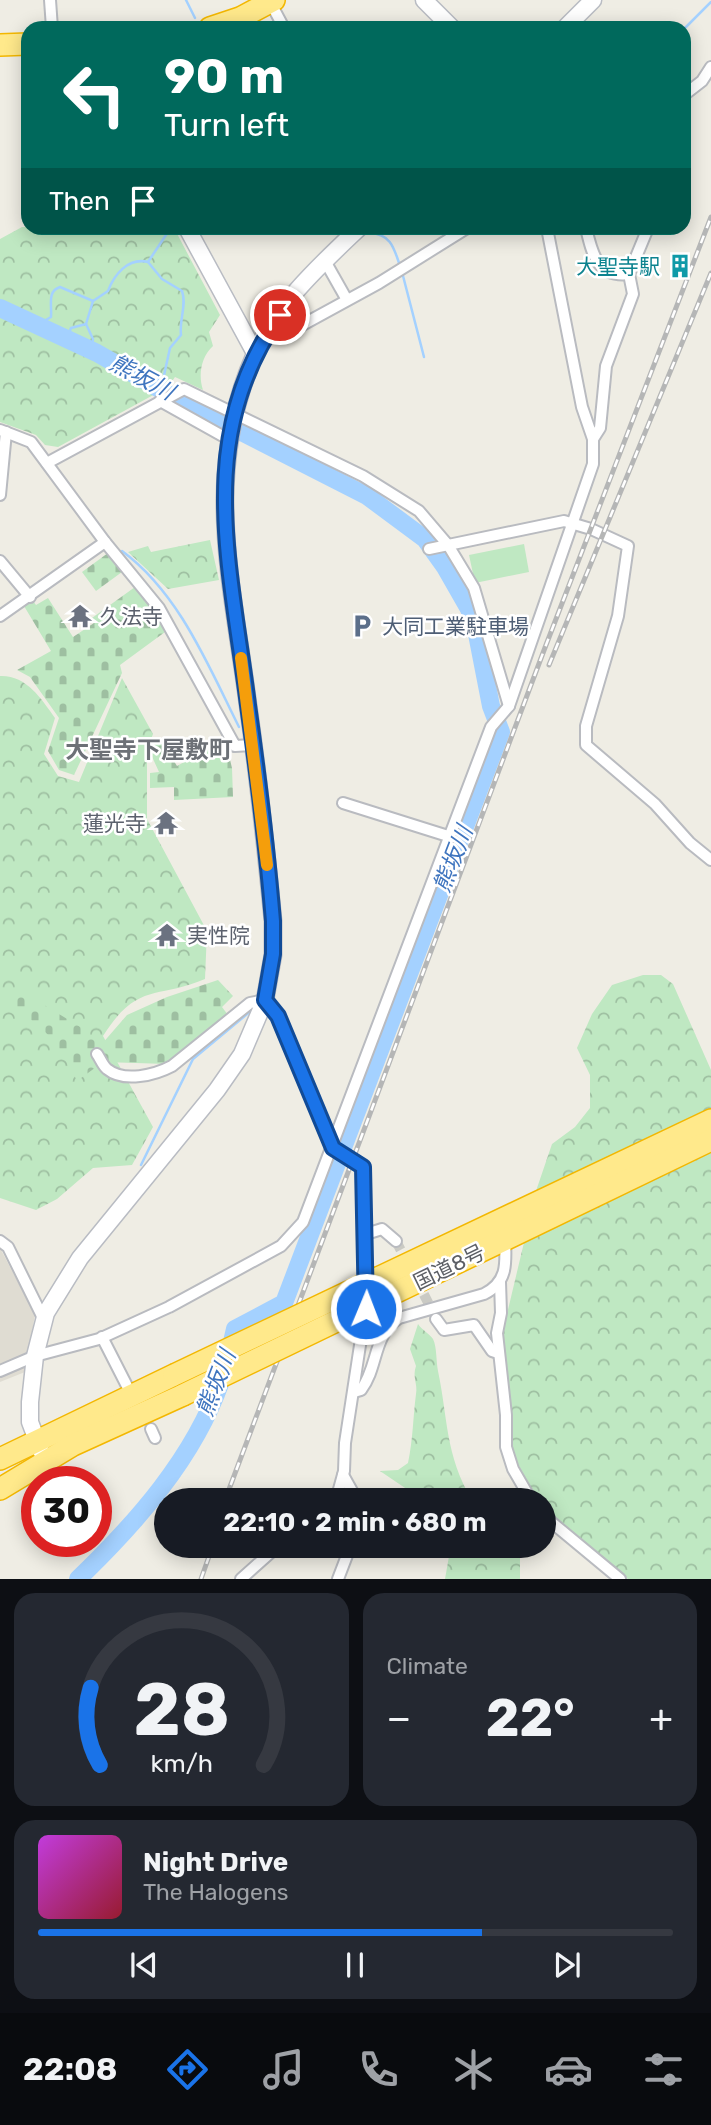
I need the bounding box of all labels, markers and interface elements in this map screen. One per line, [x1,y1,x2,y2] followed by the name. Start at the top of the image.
[164,47,284,105] text: 90 m
[49,49,140,140] icon: left
[164,106,289,144] text: Turn left
[124,182,162,220] icon: arrive
[49,186,110,217] text: Then
[666,252,694,280] building icon: 大聖寺駅
[576,254,660,279] place label: 大聖寺駅
[250,285,310,345] pin
[261,296,299,334] icon: arrive
[105,348,182,407] water label: 熊坂川
[66,602,94,630] temple icon: 久法寺
[100,604,163,629] place label: 久法寺
[348,612,376,640] parking icon: 大同工業駐車場
[382,614,529,639] place label: 大同工業駐車場
[65,736,233,764] district label: 大聖寺下屋敷町
[152,809,180,837] temple icon: 蓮光寺
[83,811,146,836] place label: 蓮光寺
[428,819,480,896] water label: 熊坂川
[153,921,181,949] temple icon: 実性院
[187,923,250,948] place label: 実性院
[409,1239,489,1295] street label: 国道8号
[329,1272,403,1346] position arrow
[191,1343,243,1420] water label: 熊坂川
[21,1466,112,1557] speed limit sign: 30
[223,1507,487,1538] text: 22:10 · 2 min · 680 m
[387,1652,468,1680] text: Climate
[133,1668,230,1754] text: 28
[486,1687,575,1749] text: 22°
[387,1695,411,1741] text: −
[649,1695,673,1741] text: +
[150,1749,212,1778] text: km/h
[143,1847,288,1878] text: Night Drive
[143,1878,289,1906] text: The Halogens
[125,1946,163,1984] icon: previous
[336,1946,374,1984] icon: pause
[548,1946,586,1984] icon: next
[163,2045,212,2094] icon: directions
[259,2045,308,2094] icon: music
[354,2045,403,2094] icon: phone
[449,2045,498,2094] icon: climate
[544,2045,593,2094] icon: car
[639,2045,688,2094] icon: filters
[23,2050,117,2088] text: 22:08

